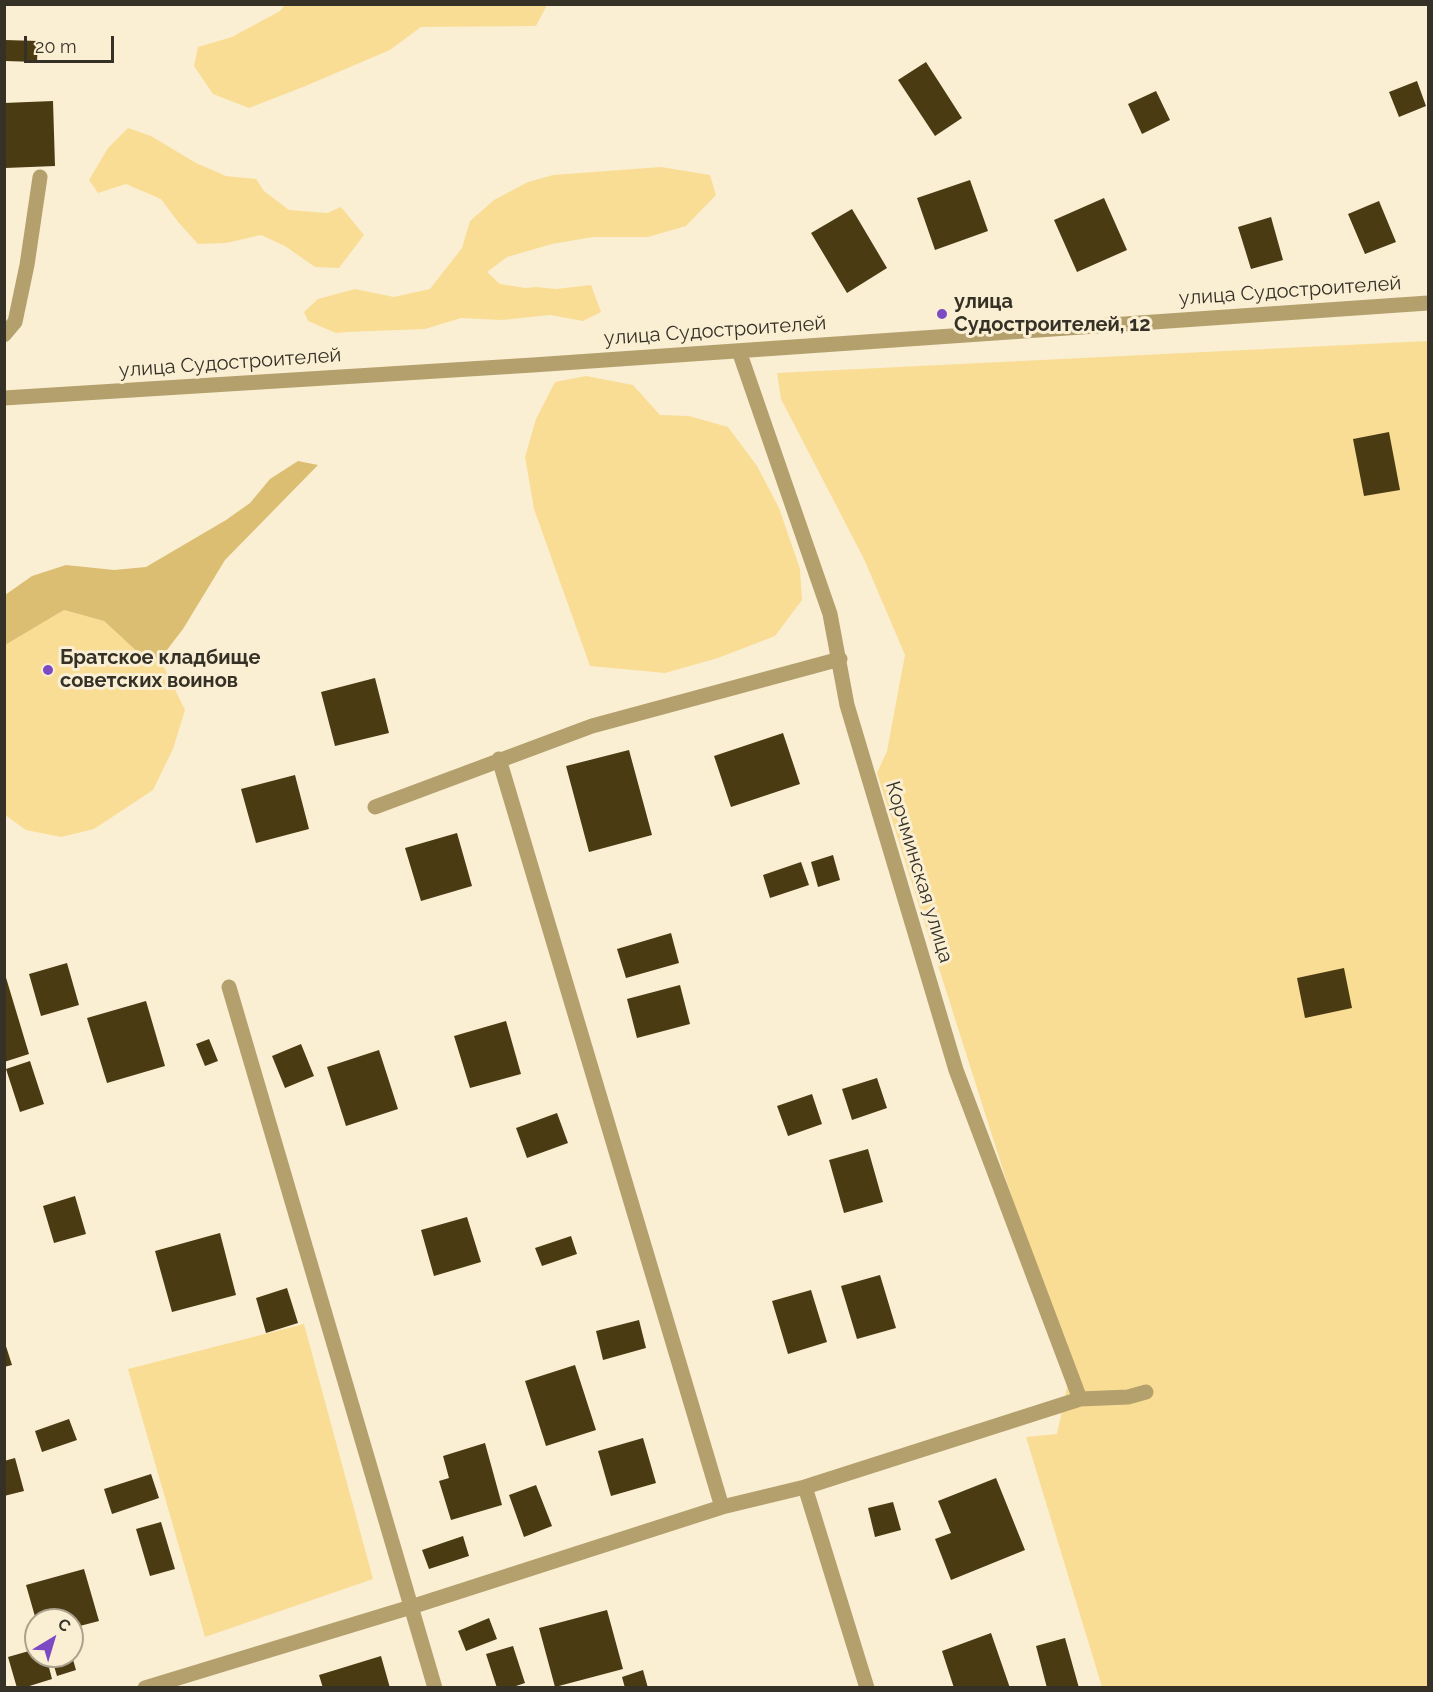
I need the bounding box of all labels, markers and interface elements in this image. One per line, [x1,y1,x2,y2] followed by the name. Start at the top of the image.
[27,24,117,62] scale bar
[35,36,77,57] text: 20 m
[1178,271,1402,311] street label: улица Судостроителей
[954,290,1150,337] place label: улица Судостроителей, 12
[935,307,949,321] marker: улица Судостроителей, 12
[603,311,827,351] street label: улица Судостроителей
[118,343,342,383] street label: улица Судостроителей
[60,646,260,693] place label: Братское кладбище советских воинов
[41,663,55,677] marker: Братское кладбище советских воинов
[880,778,958,966] street label: Корчминская улица
[24,1608,84,1668] north arrow
[54,1614,74,1636] text: С

